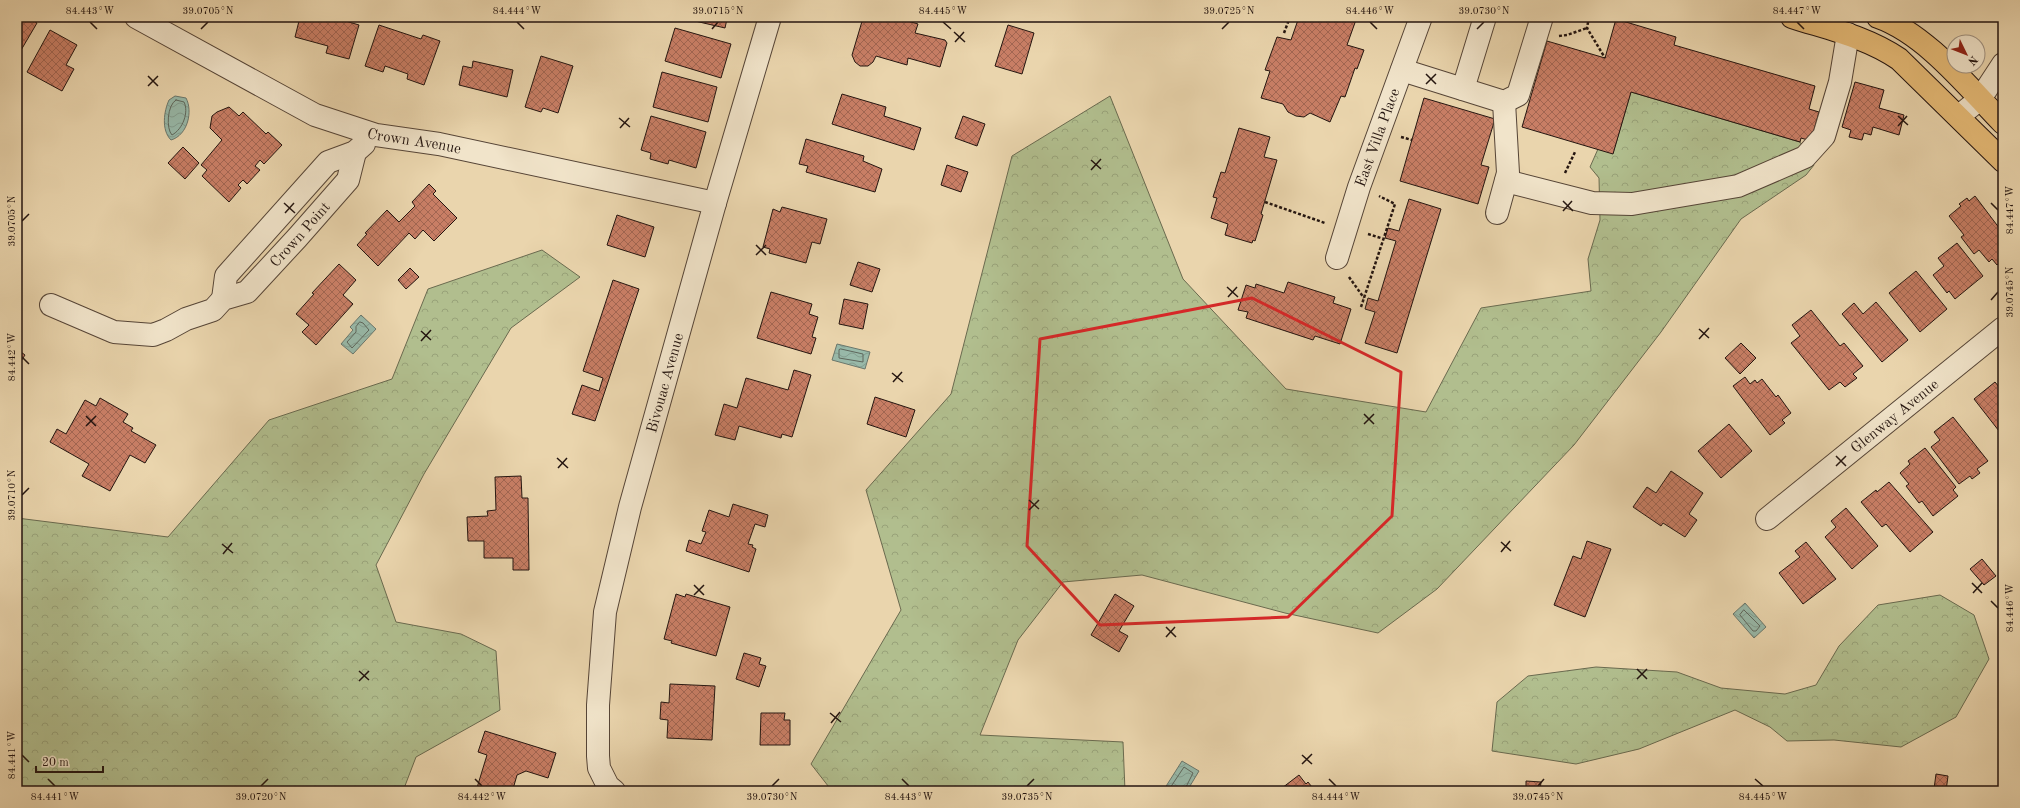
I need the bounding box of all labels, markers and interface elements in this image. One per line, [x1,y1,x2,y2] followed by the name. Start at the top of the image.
[66,6,114,16] text: 84.443°W
[182,6,234,16] text: 39.0705°N
[493,6,541,16] text: 84.444°W
[692,6,744,16] text: 39.0715°N
[919,6,967,16] text: 84.445°W
[1203,6,1255,16] text: 39.0725°N
[1346,6,1394,16] text: 84.446°W
[1458,6,1510,16] text: 39.0730°N
[1773,6,1821,16] text: 84.447°W
[1946,34,1986,74] north arrow
[1965,53,1979,67] text: N
[1354,87,1403,189] street label: East Villa Place
[365,127,462,158] street label: Crown Avenue
[2005,186,2015,234] text: 84.447°W
[7,195,17,247] text: 39.0705°N
[268,200,334,271] street label: Crown Point
[2005,266,2015,318] text: 39.0745°N
[645,332,687,435] street label: Bivouac Avenue
[7,333,17,381] text: 84.442°W
[1849,377,1942,457] street label: Glenway Avenue
[7,469,17,521] text: 39.0710°N
[2005,584,2015,632] text: 84.446°W
[7,731,17,779] text: 84.441°W
[36,748,103,774] scale bar
[42,757,69,769] text: 20 m
[31,792,79,802] text: 84.441°W
[235,792,287,802] text: 39.0720°N
[458,792,506,802] text: 84.442°W
[746,792,798,802] text: 39.0730°N
[885,792,933,802] text: 84.443°W
[1001,792,1053,802] text: 39.0735°N
[1312,792,1360,802] text: 84.444°W
[1512,792,1564,802] text: 39.0745°N
[1739,792,1787,802] text: 84.445°W

